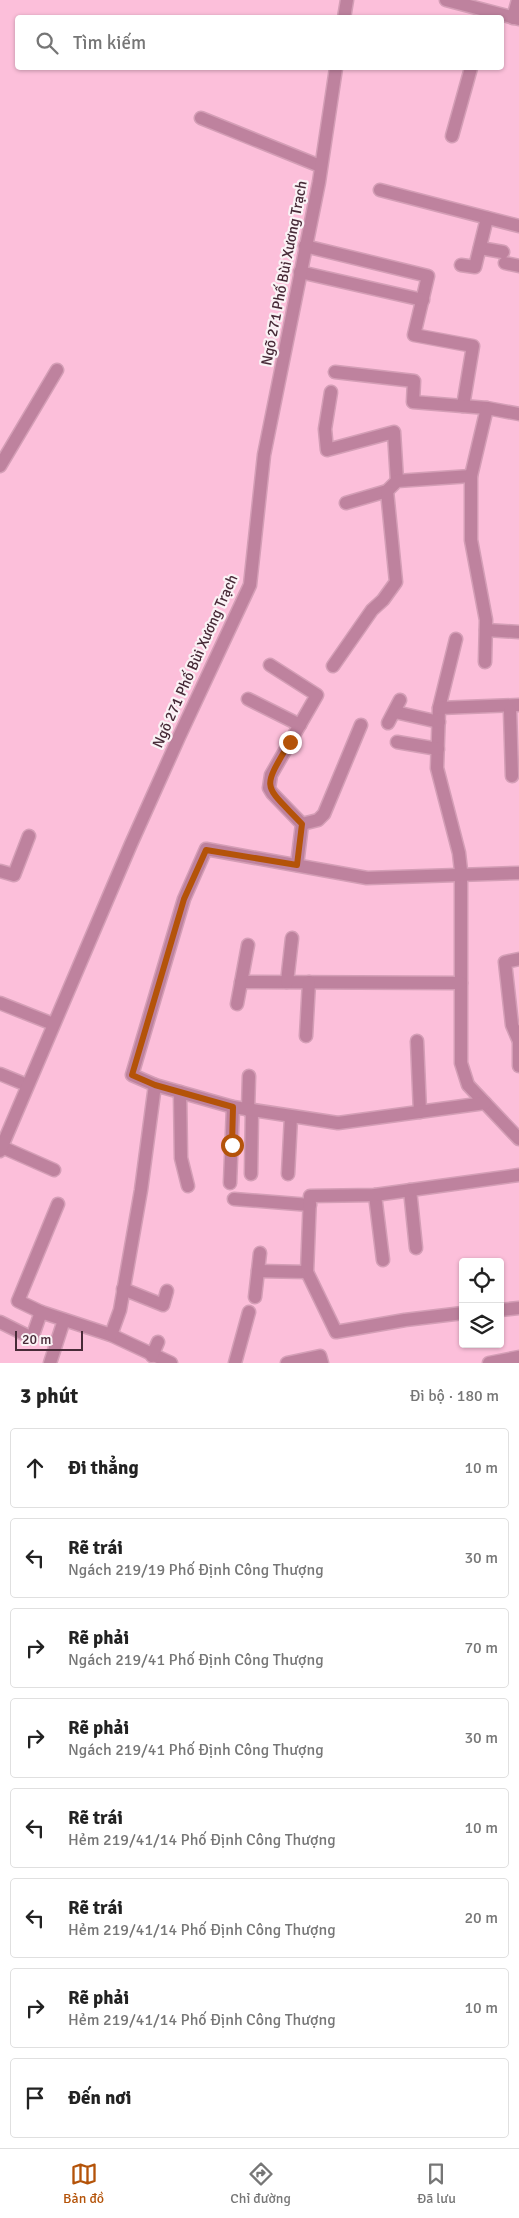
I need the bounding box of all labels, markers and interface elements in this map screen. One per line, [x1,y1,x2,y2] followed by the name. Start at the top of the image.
[15,15,504,70] search box
[33,29,61,57] icon: search
[73,31,146,55] text: Tìm kiếm
[257,179,311,367] street label: Ngõ 271 Phố Bùi Xương Trạch
[149,571,241,751] street label: Ngõ 271 Phố Bùi Xương Trạch
[279,731,302,754] route end
[221,1134,244,1157] route start
[459,1258,504,1348] map controls
[459,1258,504,1303] button: locate
[459,1303,504,1348] button: layers
[15,1328,82,1351] scale bar
[22,1331,51,1348] text: 20 m
[20,1383,78,1409] text: 3 phút
[410,1386,499,1406] text: Đi bộ · 180 m
[21,1454,49,1482] icon: ahead
[68,1456,139,1480] text: Đi thẳng
[464,1458,498,1478] text: 10 m
[68,1536,123,1560] text: Rẽ trái
[21,1544,49,1572] icon: left
[464,1548,498,1568] text: 30 m
[68,1560,324,1580] text: Ngách 219/19 Phố Định Công Thượng
[68,1626,129,1650] text: Rẽ phải
[21,1634,49,1662] icon: right
[464,1638,498,1658] text: 70 m
[68,1650,324,1670] text: Ngách 219/41 Phố Định Công Thượng
[68,1716,129,1740] text: Rẽ phải
[21,1724,49,1752] icon: right
[464,1728,498,1748] text: 30 m
[68,1740,324,1760] text: Ngách 219/41 Phố Định Công Thượng
[68,1806,123,1830] text: Rẽ trái
[21,1814,49,1842] icon: left
[464,1818,498,1838] text: 10 m
[68,1830,336,1850] text: Hẻm 219/41/14 Phố Định Công Thượng
[68,1896,123,1920] text: Rẽ trái
[21,1904,49,1932] icon: left
[464,1908,498,1928] text: 20 m
[68,1920,336,1940] text: Hẻm 219/41/14 Phố Định Công Thượng
[68,1986,129,2010] text: Rẽ phải
[21,1994,49,2022] icon: right
[464,1998,498,2018] text: 10 m
[68,2010,336,2030] text: Hẻm 219/41/14 Phố Định Công Thượng
[21,2084,49,2112] icon: arrive
[68,2086,131,2110] text: Đến nơi
[63,2160,104,2207] tab: Bản đồ
[230,2160,291,2207] tab: Chỉ đường
[417,2160,456,2207] tab: Đã lưu

